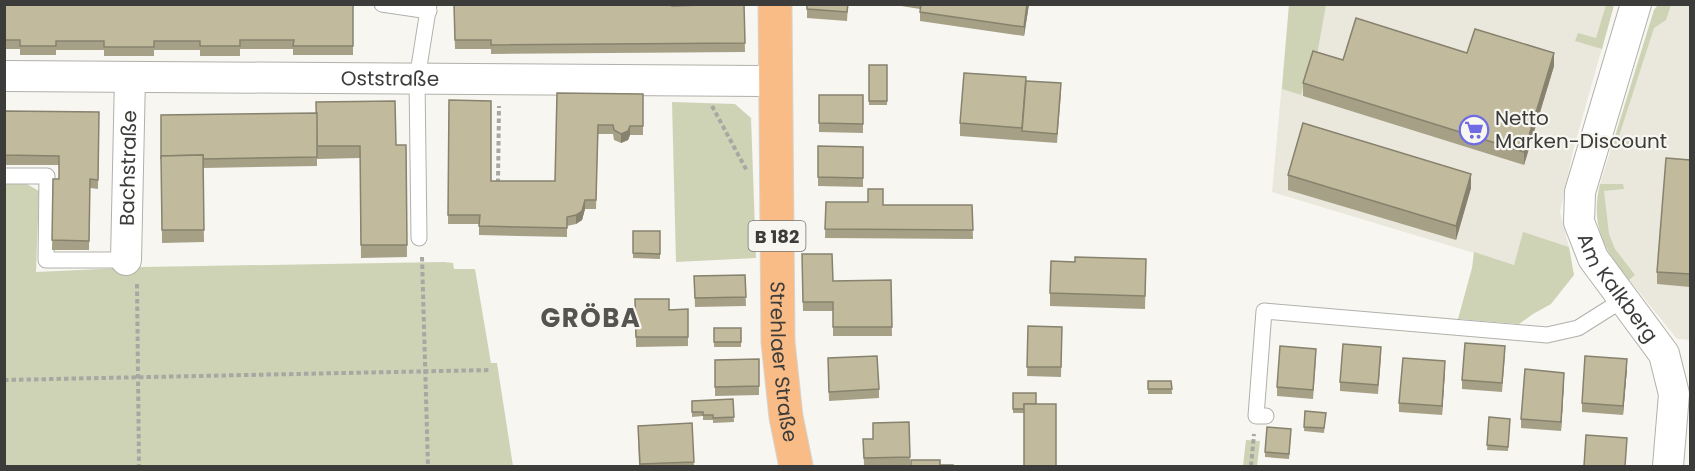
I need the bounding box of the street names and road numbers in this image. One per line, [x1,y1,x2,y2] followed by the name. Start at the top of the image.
[341,64,439,93] street label: Oststraße
[113,110,143,226] street label: Bachstraße
[748,221,806,251] road number: B 182
[1571,229,1665,348] street label: Am Kalkberg
[763,281,805,445] street label: Strehlaer Straße

